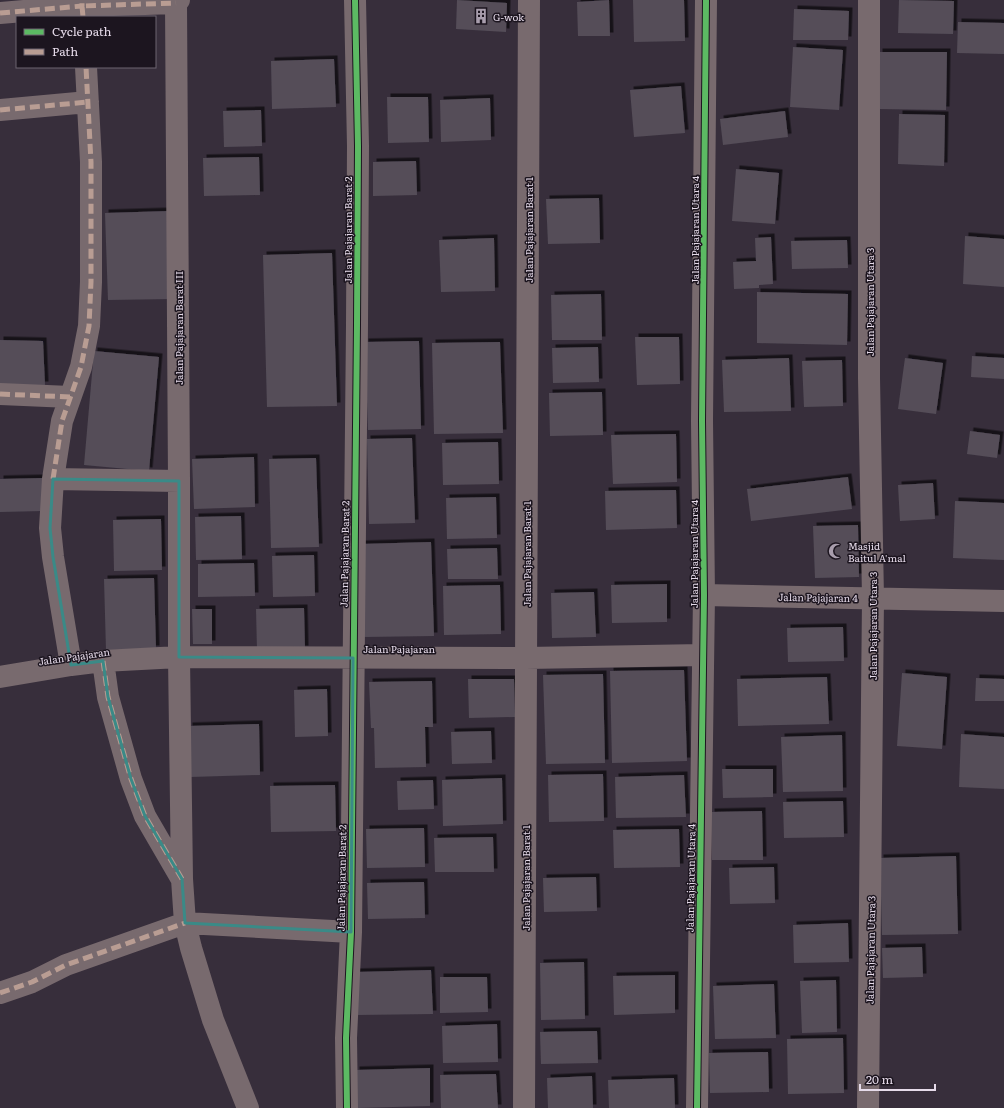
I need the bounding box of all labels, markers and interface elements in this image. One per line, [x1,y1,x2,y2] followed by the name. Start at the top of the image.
[472,7,490,25] building icon: G-wok
[493,9,525,24] place label: G-wok
[16,16,156,68] legend
[52,22,112,40] text: Cycle path
[52,42,78,60] text: Path
[687,175,702,284] street label: Jalan Pajajaran Utara 4
[340,177,355,283] street label: Jalan Pajajaran Barat 2
[521,177,536,283] street label: Jalan Pajajaran Barat 1
[862,248,877,356] street label: Jalan Pajajaran Utara 3
[171,271,186,385] street label: Jalan Pajajaran Barat III
[686,499,701,608] street label: Jalan Pajajaran Utara 4
[336,500,352,608] street label: Jalan Pajajaran Barat 2
[519,501,534,607] street label: Jalan Pajajaran Barat 1
[848,538,907,565] place label: Masjid Baitul A'mal
[827,542,845,560] mosque icon: Masjid Baitul A'mal
[865,572,880,680] street label: Jalan Pajajaran Utara 3
[778,589,858,605] street label: Jalan Pajajaran 4
[363,641,435,656] street label: Jalan Pajajaran
[37,644,111,668] street label: Jalan Pajajaran
[682,823,698,932] street label: Jalan Pajajaran Utara 4
[333,824,349,932] street label: Jalan Pajajaran Barat 2
[518,825,533,931] street label: Jalan Pajajaran Barat 1
[862,896,878,1004] street label: Jalan Pajajaran Utara 3
[860,1066,935,1092] scale bar
[866,1070,893,1088] text: 20 m

